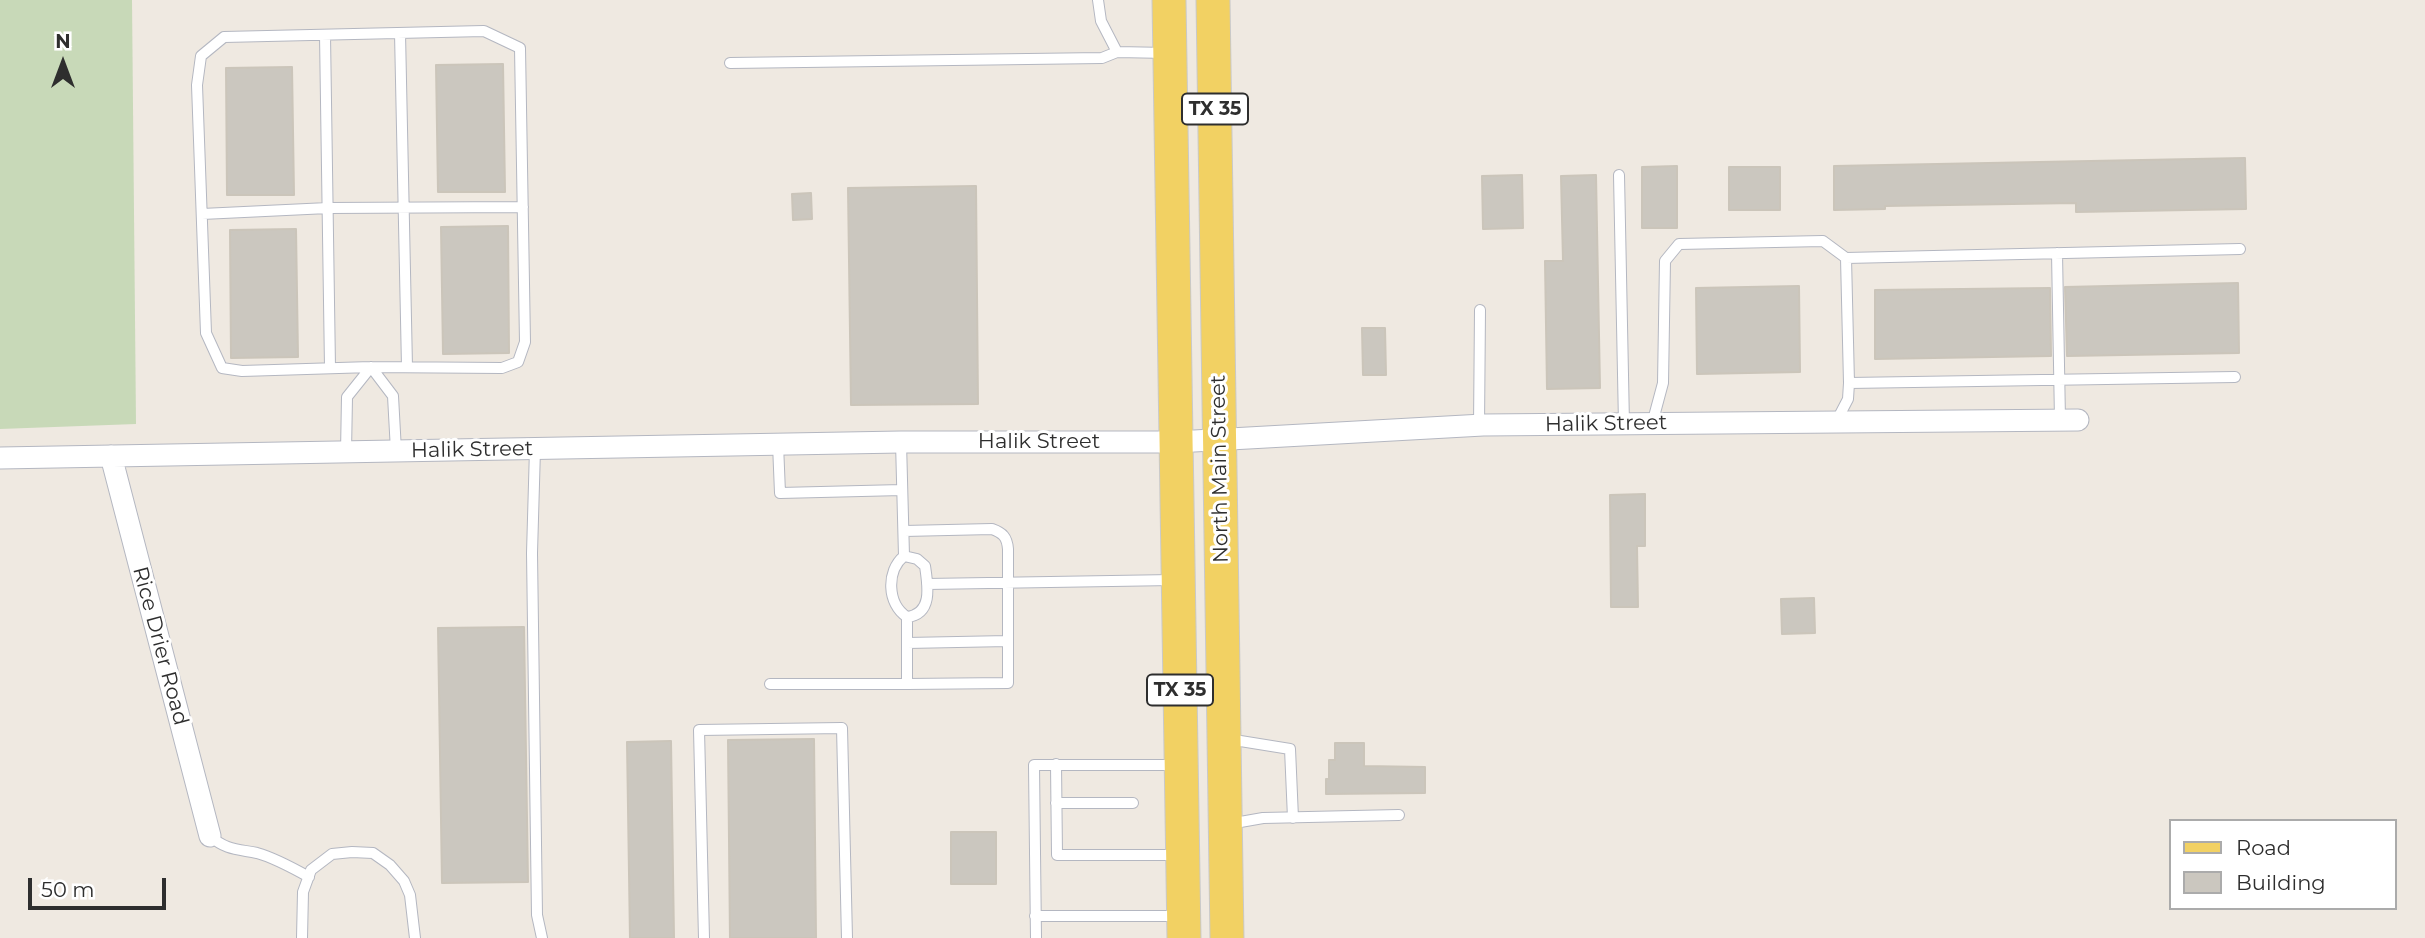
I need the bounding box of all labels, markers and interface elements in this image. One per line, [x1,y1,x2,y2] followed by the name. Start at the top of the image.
[28,28,98,98] north arrow
[55,30,71,53] text: N
[1182,94,1248,124] road number: TX 35
[1206,375,1234,563] street label: North Main Street
[1545,410,1667,438] street label: Halik Street
[978,429,1100,455] street label: Halik Street
[411,436,533,464] street label: Halik Street
[127,564,193,728] street label: Rice Drier Road
[1147,674,1213,706] road number: TX 35
[2170,819,2397,910] legend
[2236,835,2291,860] text: Road
[32,864,170,908] scale bar
[2236,870,2326,895] text: Building
[41,877,95,902] text: 50 m

